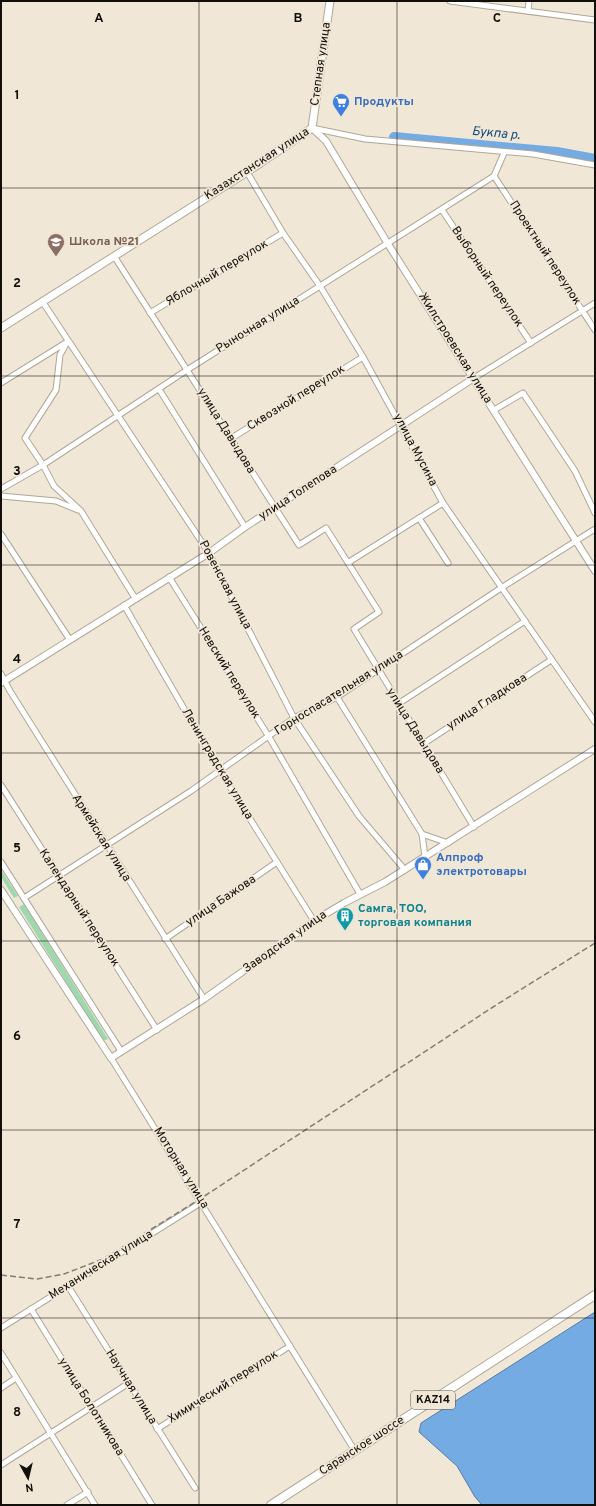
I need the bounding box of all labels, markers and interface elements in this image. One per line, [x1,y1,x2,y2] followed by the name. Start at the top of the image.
[94,11,104,27] text: A
[294,11,303,27] text: B
[493,11,501,27] text: C
[307,21,335,107] street label: Степная улица
[14,88,20,104] text: 1
[331,92,351,117] supermarket icon: Продукты
[354,94,414,110] place label: Продукты
[202,124,312,204] street label: Казахстанская улица
[471,124,521,144] water label: Букпа р.
[505,198,585,308] street label: Проектный переулок
[447,223,527,331] street label: Выборный переулок
[46,232,66,257] school or university icon: Школа №21
[69,234,139,250] place label: Школа №21
[163,236,271,310] street label: Яблочный переулок
[13,276,21,292] text: 2
[414,290,496,406] street label: Жилстроевская улица
[213,293,303,357] street label: Рыночная улица
[244,361,348,435] street label: Сквозной переулок
[193,385,259,477] street label: улица Давыдова
[389,411,441,489] street label: улица Мусина
[256,462,340,524] street label: улица Толепова
[13,464,21,480] text: 3
[195,538,255,632] street label: Ровенская улица
[194,624,264,722] street label: Невский переулок
[272,647,406,739] street label: Горноспасательная улица
[13,652,21,668] text: 4
[444,670,530,734] street label: улица Гладкова
[382,685,448,777] street label: улица Давыдова
[177,705,257,823] street label: Ленинградская улица
[68,791,134,885] street label: Армейская улица
[13,841,21,857] text: 5
[35,846,123,970] street label: Календарный переулок
[436,850,527,880] place label: Алпроф электротовары
[413,855,433,880] shop icon: Алпроф электротовары
[183,872,259,930] street label: улица Бажова
[358,901,472,931] place label: Самга, ТОО, торговая компания
[335,906,355,931] building icon: Самга, ТОО, торговая компания
[240,907,330,977] street label: Заводская улица
[13,1029,21,1045] text: 6
[150,1124,212,1212] street label: Моторная улица
[14,1217,21,1233] text: 7
[46,1226,156,1304] street label: Механическая улица
[165,1346,281,1427] street label: Химический переулок
[102,1347,160,1427] street label: Научная улица
[54,1355,128,1459] street label: улица Болотникова
[411,1391,455,1409] road number: KAZ14
[13,1405,21,1421] text: 8
[316,1412,408,1480] street label: Саранское шоссе
[8,1458,48,1498] north arrow
[24,1479,34,1494] text: N

